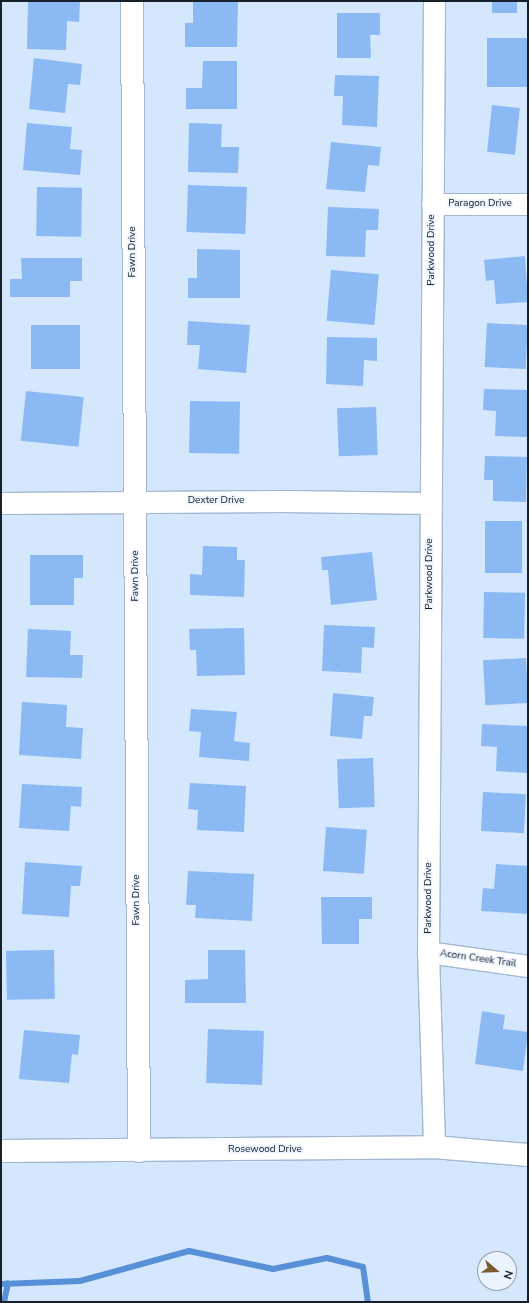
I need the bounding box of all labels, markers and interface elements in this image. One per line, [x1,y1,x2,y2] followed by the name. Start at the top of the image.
[448,198,512,210] street label: Paragon Drive
[426,214,438,286] street label: Parkwood Drive
[127,227,139,277] street label: Fawn Drive
[188,495,244,507] street label: Dexter Drive
[424,538,436,610] street label: Parkwood Drive
[130,551,142,601] street label: Fawn Drive
[423,862,435,934] street label: Parkwood Drive
[131,875,143,925] street label: Fawn Drive
[439,948,517,970] street label: Acorn Creek Trail
[228,1144,302,1156] street label: Rosewood Drive
[477,1251,517,1291] north arrow
[499,1268,516,1281] text: N

